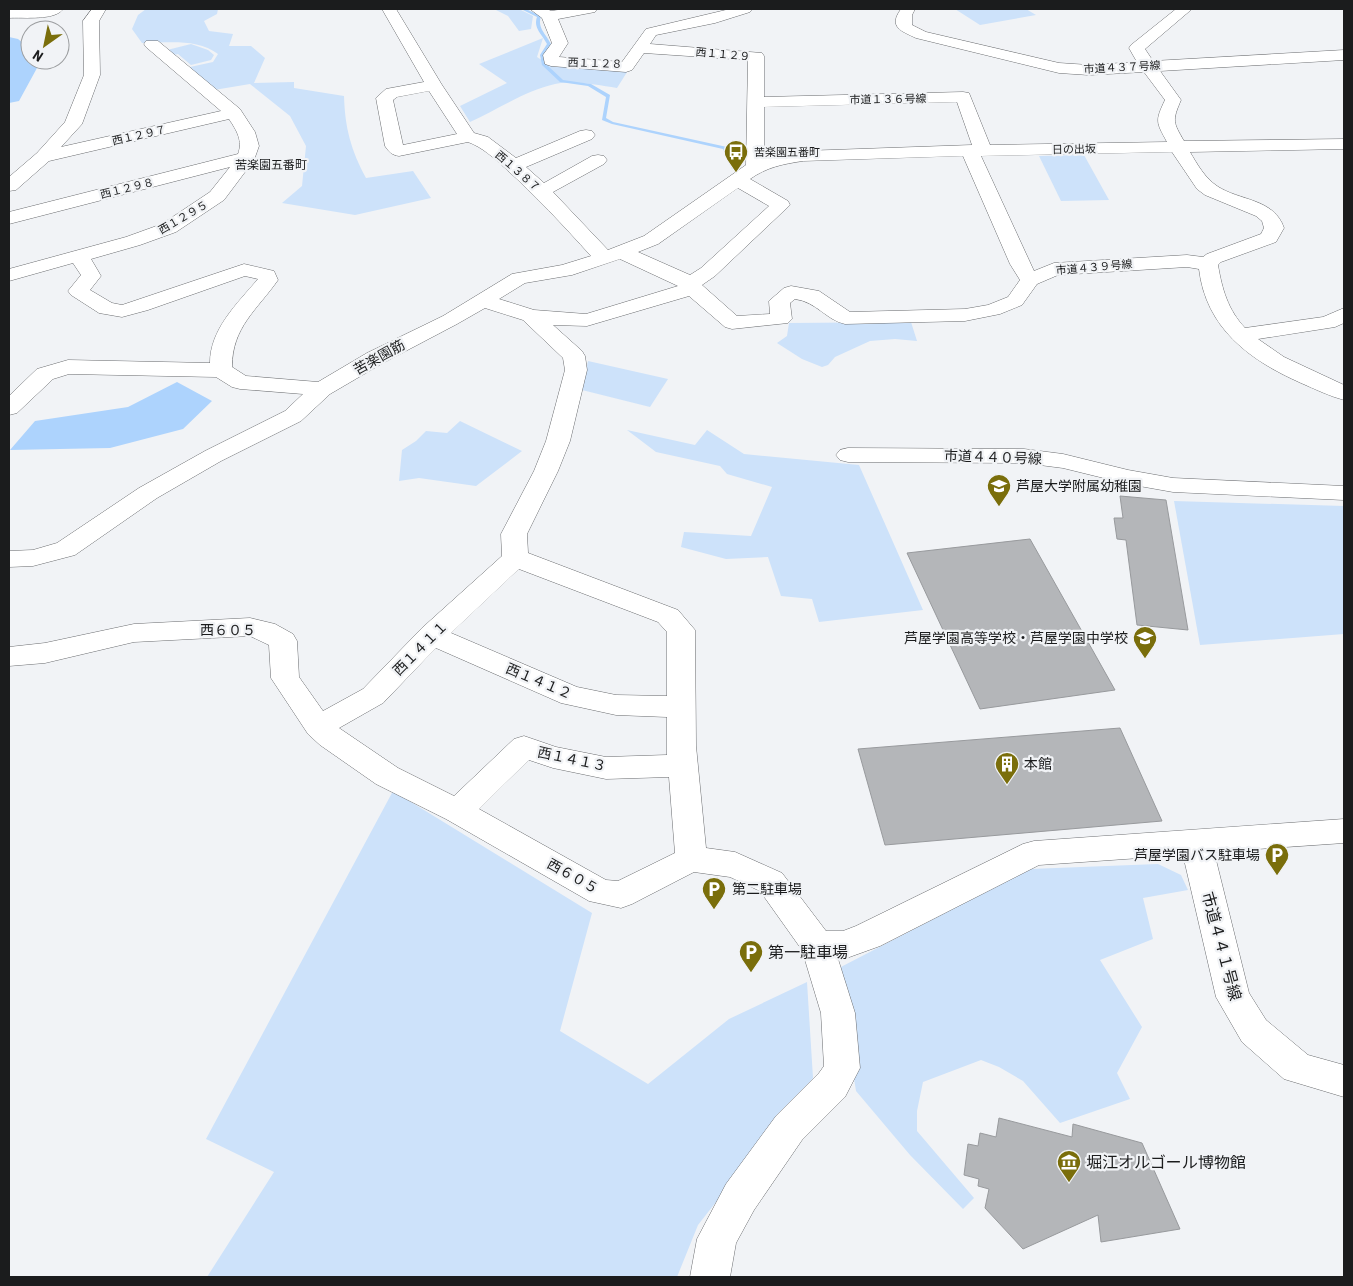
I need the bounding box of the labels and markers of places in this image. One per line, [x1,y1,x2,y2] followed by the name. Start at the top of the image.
[723,139,749,173] bus stop icon: 苦楽園五番町
[754,146,820,159] place label: 苦楽園五番町
[986,473,1012,507] school or university icon: 芦屋大学附属幼稚園
[1016,478,1142,494] place label: 芦屋大学附属幼稚園
[1132,625,1158,659] school or university icon: 芦屋学園高等学校・芦屋学園中学校
[904,630,1128,646] place label: 芦屋学園高等学校・芦屋学園中学校
[994,751,1020,785] building icon: 本館
[1024,756,1052,772] place label: 本館
[1264,842,1290,876] parking icon: 芦屋学園バス駐車場
[1134,847,1260,863] place label: 芦屋学園バス駐車場
[701,876,727,910] parking icon: 第二駐車場
[732,881,802,897] place label: 第二駐車場
[738,939,764,973] parking icon: 第一駐車場
[768,943,848,962] place label: 第一駐車場
[1056,1149,1082,1183] museum icon: 堀江オルゴール博物館
[1086,1153,1246,1172] place label: 堀江オルゴール博物館

